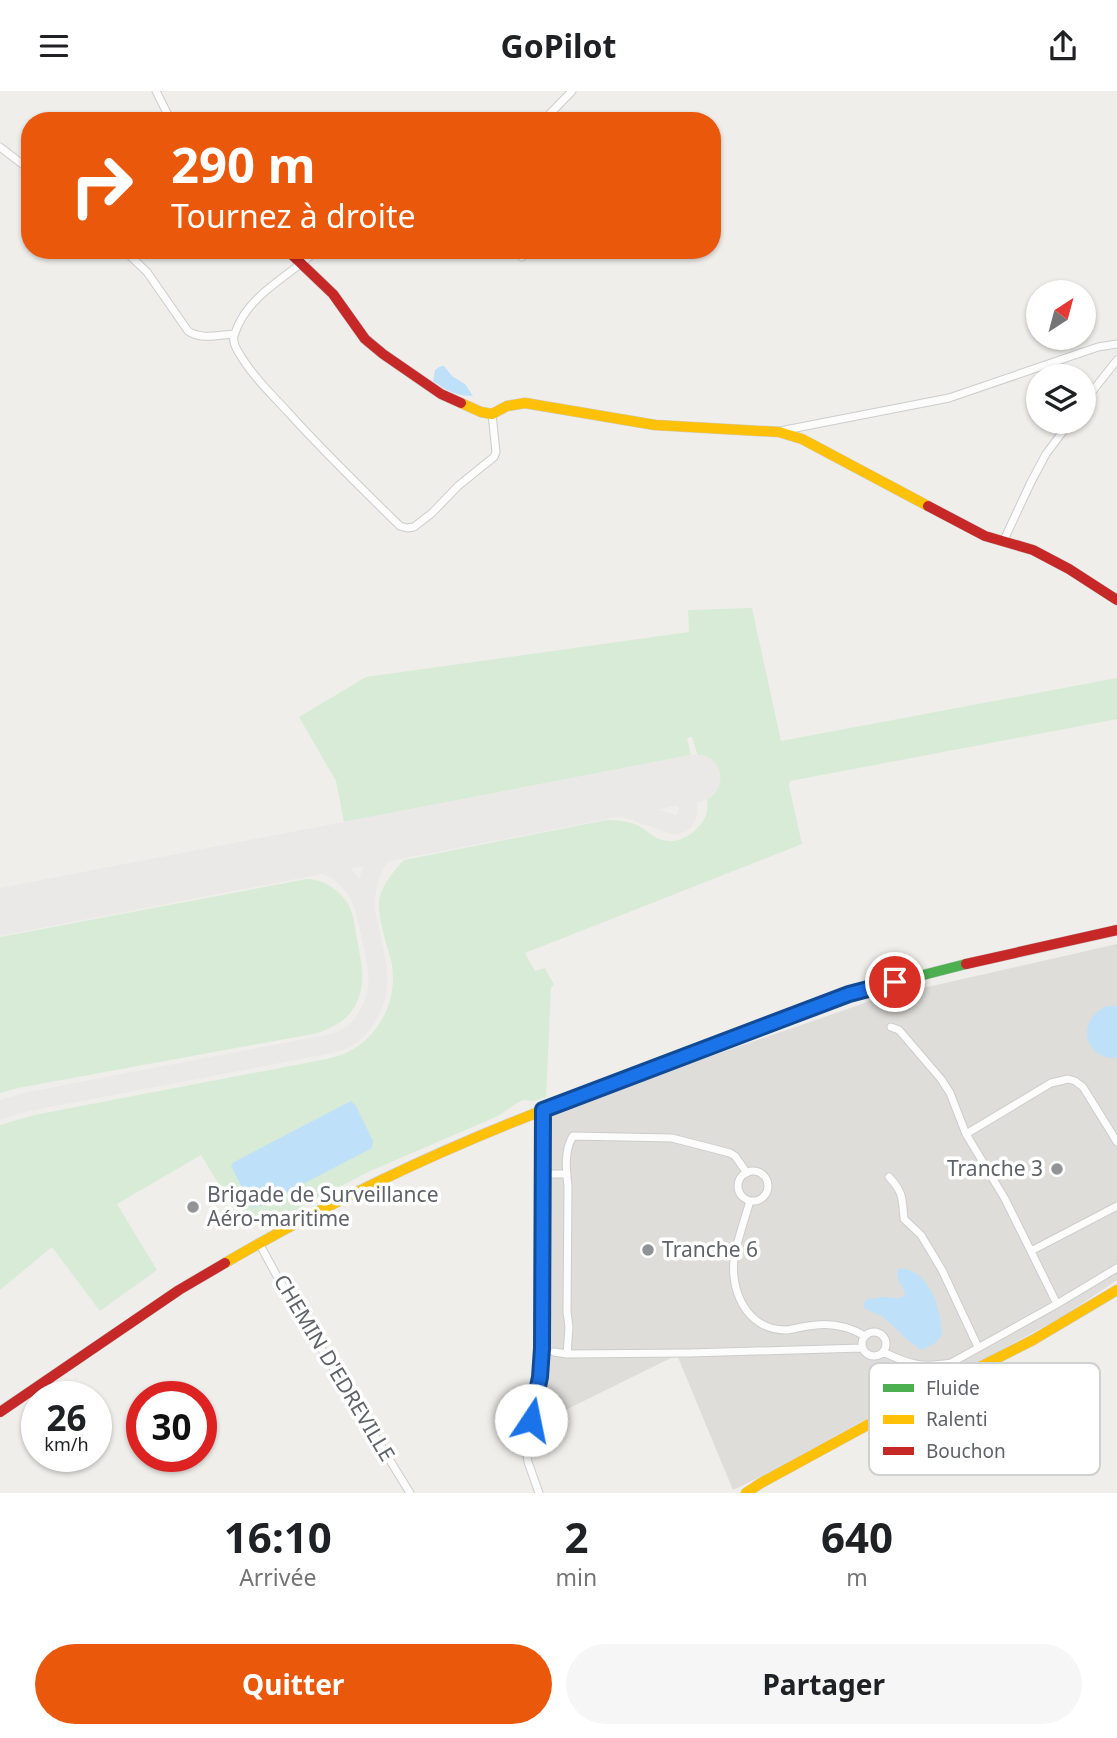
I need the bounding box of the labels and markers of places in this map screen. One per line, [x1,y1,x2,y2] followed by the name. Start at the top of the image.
[865,952,925,1012] pin
[947,1154,1043,1182] place label: Tranche 3
[1049,1161,1065,1177] marker: Tranche 3
[207,1180,439,1232] place label: Brigade de Surveillance Aéro-maritime
[185,1199,201,1215] marker: Brigade de Surveillance Aéro-maritime
[662,1235,758,1263] place label: Tranche 6
[640,1242,656,1258] marker: Tranche 6

